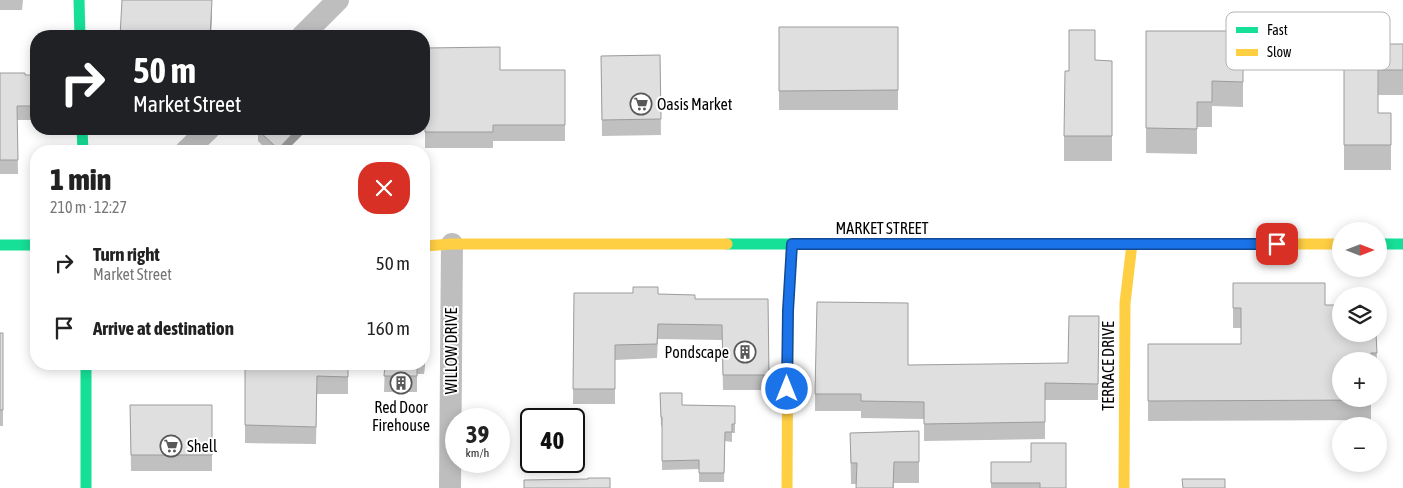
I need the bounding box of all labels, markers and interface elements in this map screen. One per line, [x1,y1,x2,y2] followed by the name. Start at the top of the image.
[1226,12,1390,70] legend
[1267,22,1288,38] text: Fast
[1267,44,1292,60] text: Slow
[50,50,115,115] icon: right
[133,50,196,90] text: 50 m
[133,91,241,117] text: Market Street
[629,92,653,116] supermarket icon: Oasis Market
[657,95,733,113] place label: Oasis Market
[50,162,111,196] text: 1 min
[358,162,410,214] button: close
[50,198,127,216] text: 210 m · 12:27
[836,219,928,237] street label: MARKET STREET
[1332,222,1388,278] north arrow
[1332,222,1387,472] map controls
[1256,223,1298,265] pin
[1263,230,1291,258] icon: arrive
[93,243,160,265] text: Turn right
[50,249,78,277] icon: right
[376,252,410,274] text: 50 m
[93,265,172,283] text: Market Street
[1332,287,1387,342] button: layers
[442,308,460,394] street label: WILLOW DRIVE
[50,314,78,342] icon: arrive
[93,317,234,339] text: Arrive at destination
[367,317,410,339] text: 160 m
[1099,321,1117,411] street label: TERRACE DRIVE
[733,340,757,364] building icon: Pondscape
[665,343,729,362] place label: Pondscape
[1332,352,1387,407] button: +
[760,362,812,414] position arrow
[389,371,413,395] building icon: Red Door Firehouse
[372,398,430,434] place label: Red Door Firehouse
[520,408,585,473] speed limit sign: 40
[1332,417,1387,472] button: −
[466,420,489,448] text: 39
[159,434,183,458] supermarket icon: Shell
[187,437,218,455] place label: Shell
[466,446,489,460] text: km/h

